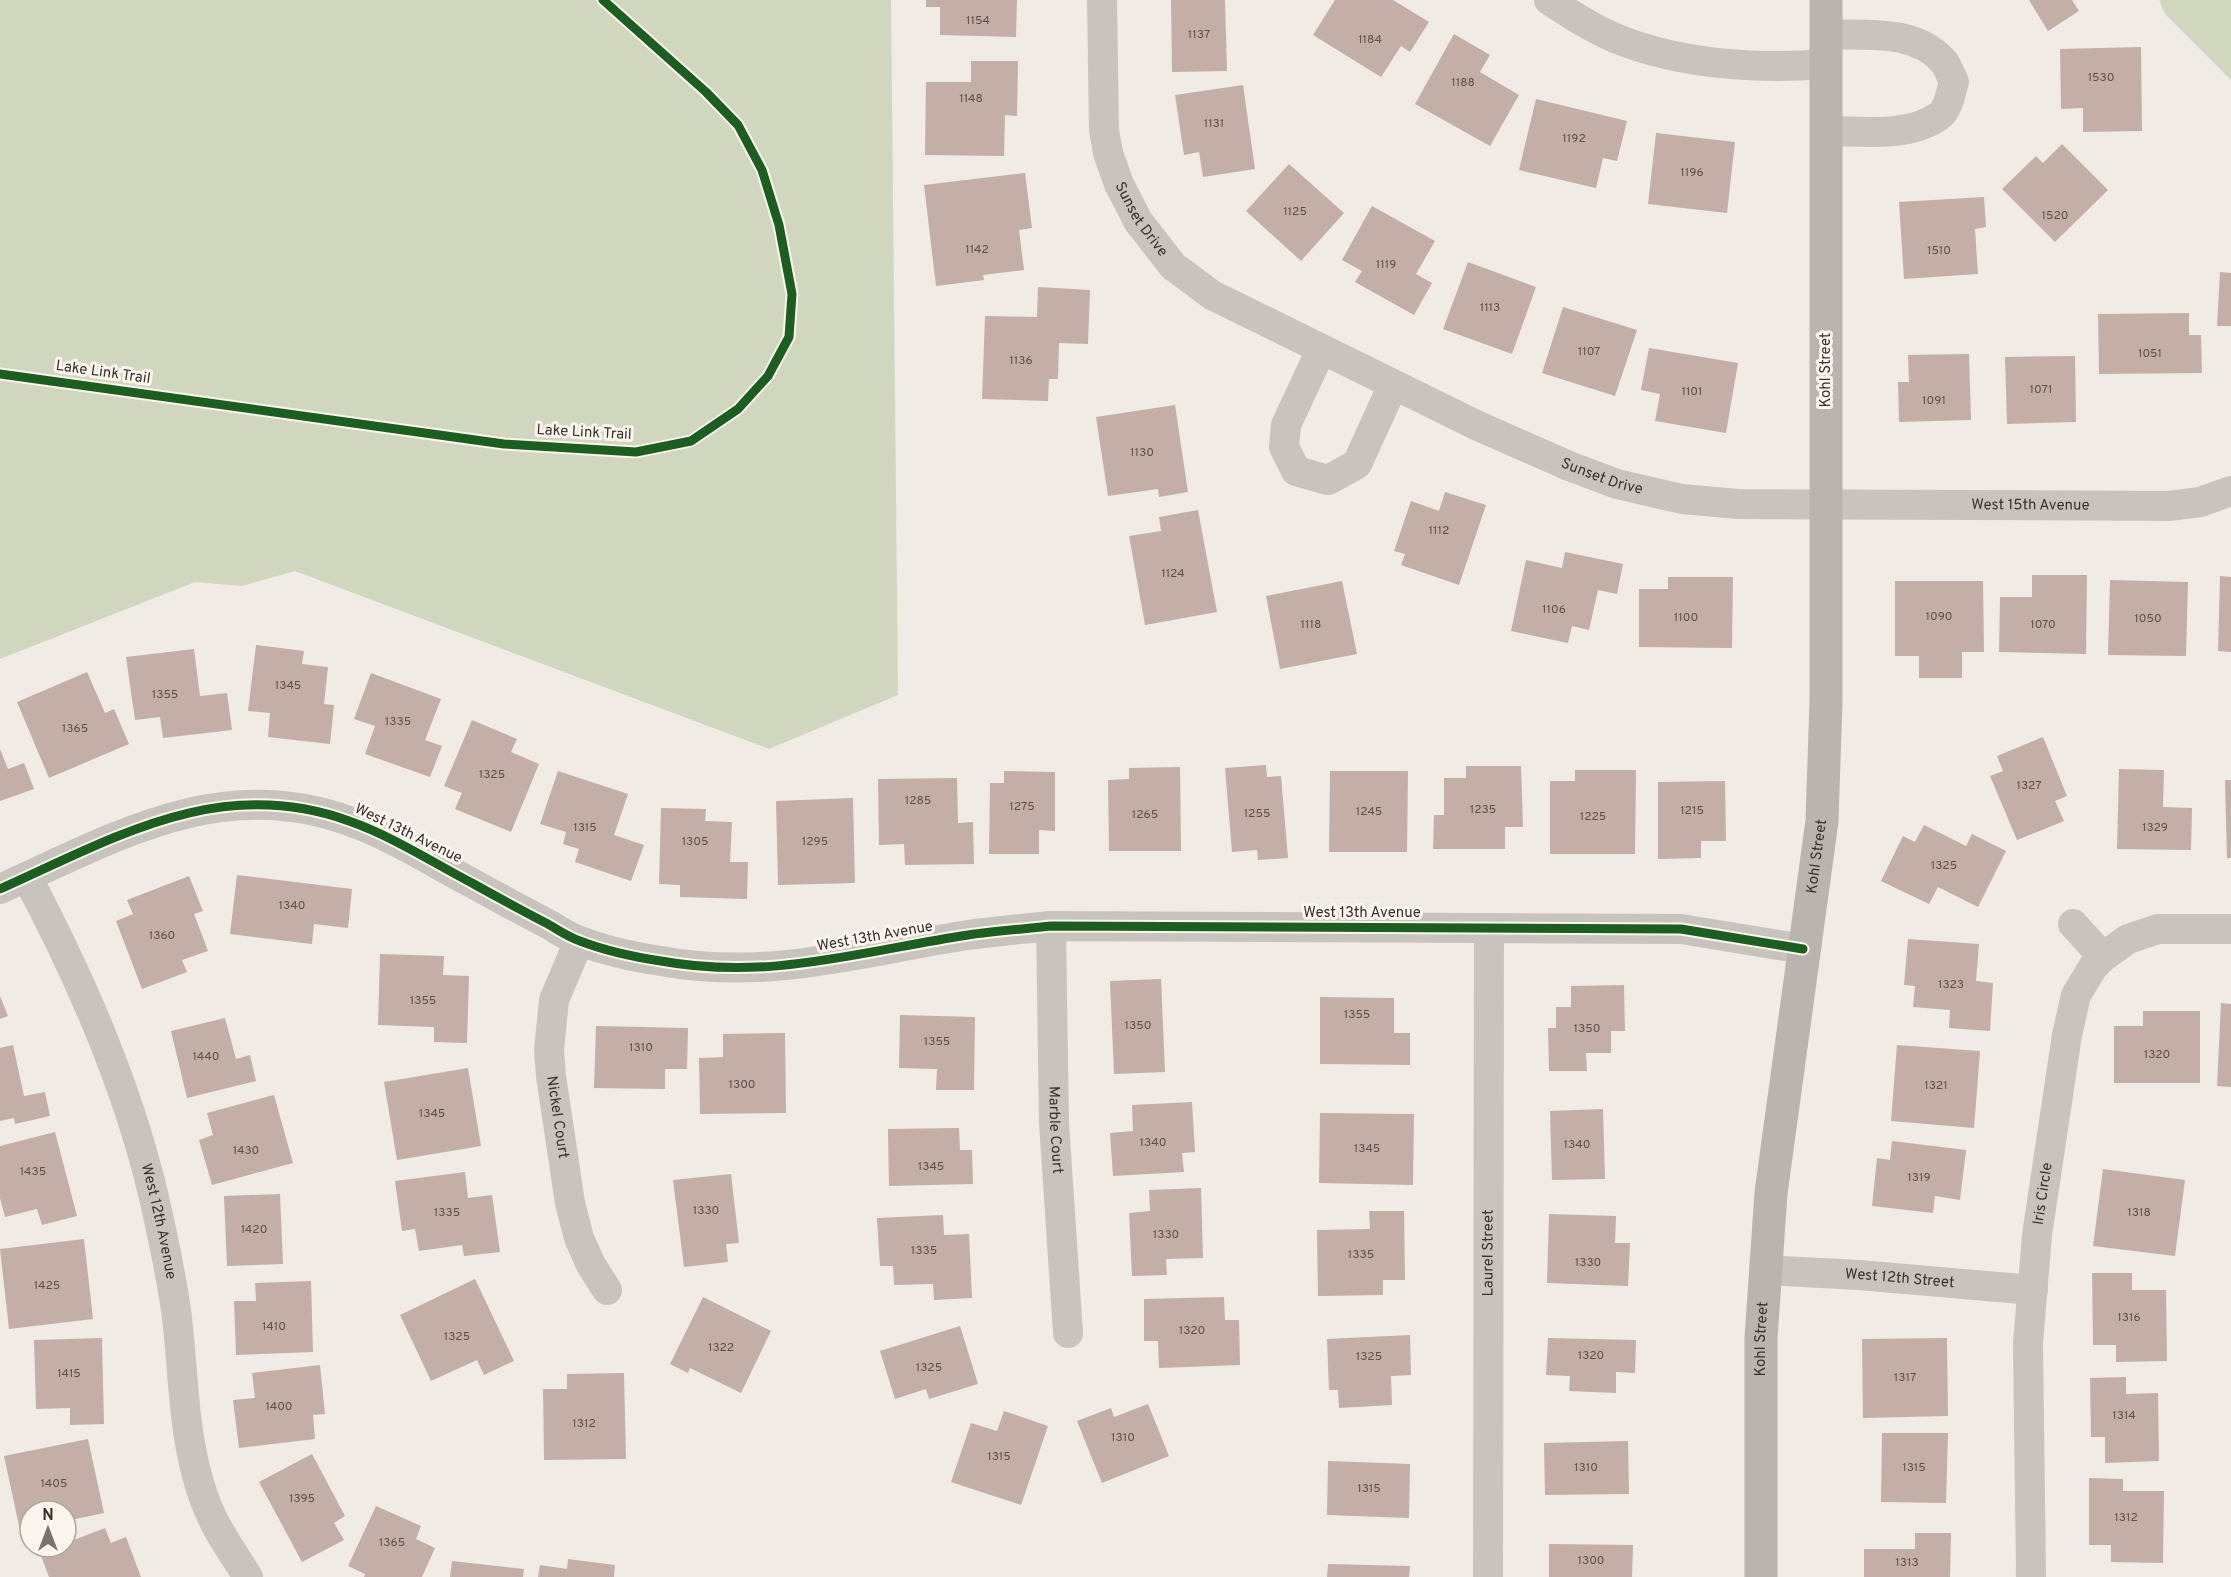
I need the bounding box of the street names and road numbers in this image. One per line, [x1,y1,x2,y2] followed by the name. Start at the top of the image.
[1110,179,1172,261] street label: Sunset Drive
[1817,332,1836,408] street label: Kohl Street
[54,357,152,389] street label: Lake Link Trail
[536,421,632,445] street label: Lake Link Trail
[1558,454,1645,499] street label: Sunset Drive
[1971,496,2090,515] street label: West 15th Avenue
[351,800,465,868] street label: West 13th Avenue
[1803,818,1832,895] street label: Kohl Street
[1303,904,1421,923] street label: West 13th Avenue
[815,917,935,957] street label: West 13th Avenue
[542,1074,573,1160] street label: Nickel Court
[1044,1086,1067,1174] street label: Marble Court
[136,1161,180,1281] street label: West 12th Avenue
[2029,1161,2057,1226] street label: Iris Circle
[1479,1209,1498,1297] street label: Laurel Street
[1844,1265,1955,1293] street label: West 12th Street
[1752,1301,1773,1377] street label: Kohl Street

